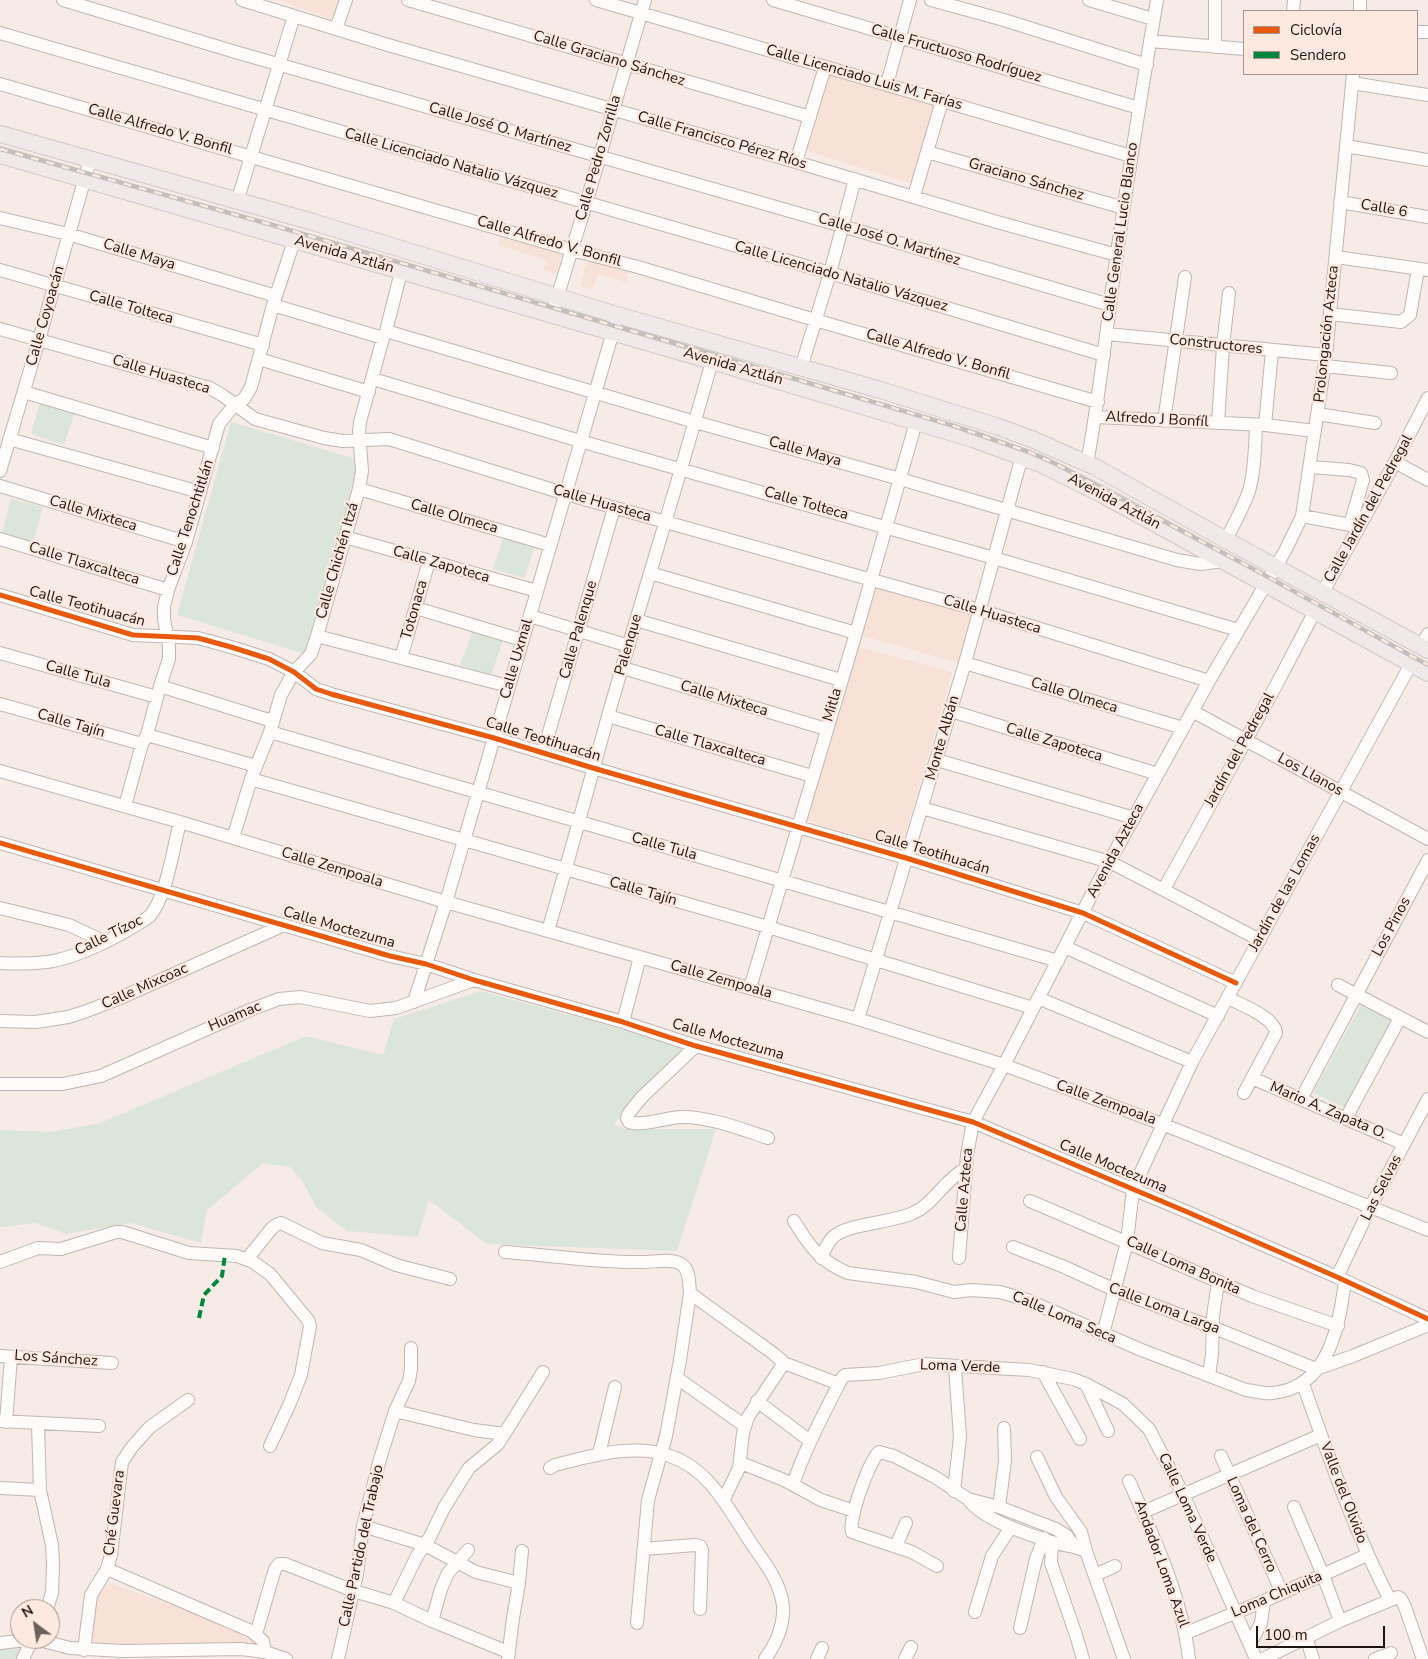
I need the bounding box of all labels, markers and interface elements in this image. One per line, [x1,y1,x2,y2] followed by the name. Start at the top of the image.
[1243,10,1418,75] legend
[1290,20,1342,40] text: Ciclovía
[869,21,1043,87] street label: Calle Fructuoso Rodríguez
[531,27,687,91] street label: Calle Graciano Sánchez
[764,41,964,115] street label: Calle Licenciado Luis M. Farías
[1290,45,1346,65] text: Sendero
[572,93,626,223] street label: Calle Pedro Zorrilla
[427,99,573,157] street label: Calle José O. Martínez
[86,101,234,159] street label: Calle Alfredo V. Bonfil
[635,108,809,174] street label: Calle Francisco Pérez Ríos
[342,125,560,203] street label: Calle Licenciado Natalio Vázquez
[1100,141,1142,323] street label: Calle General Lucio Blanco
[966,155,1086,205] street label: Graciano Sánchez
[1359,196,1409,222] street label: Calle 6
[816,210,962,270] street label: Calle José O. Martínez
[475,213,623,271] street label: Calle Alfredo V. Bonfil
[292,232,396,278] street label: Avenida Aztlán
[101,235,177,275] street label: Calle Maya
[732,238,950,316] street label: Calle Licenciado Natalio Vázquez
[23,264,69,368] street label: Calle Coyoacán
[1311,264,1343,404] street label: Prolongación Azteca
[87,287,175,329] street label: Calle Tolteca
[864,326,1012,384] street label: Calle Alfredo V. Bonfil
[1169,331,1263,359] street label: Constructores
[681,344,785,390] street label: Avenida Aztlán
[110,352,212,398] street label: Calle Huasteca
[1105,408,1209,432] street label: Alfredo J Bonfíl
[1321,432,1417,586] street label: Calle Jardín del Pedregal
[767,433,843,471] street label: Calle Maya
[164,457,218,579] street label: Calle Tenochtitlán
[1064,470,1164,534] street label: Avenida Aztlán
[551,481,653,527] street label: Calle Huasteca
[762,483,850,525] street label: Calle Tolteca
[47,492,139,536] street label: Calle Mixteca
[408,496,500,538] street label: Calle Olmeca
[313,501,363,621] street label: Calle Chichén Itzá
[27,539,141,589] street label: Calle Tlaxcalteca
[390,543,492,587] street label: Calle Zapoteca
[398,578,432,642] street label: Totonaca
[556,579,602,681] street label: Calle Palenque
[27,583,147,631] street label: Calle Teotihuacán
[941,592,1043,638] street label: Calle Huasteca
[612,612,646,678] street label: Palenque
[497,617,537,701] street label: Calle Uxmal
[43,657,113,693] street label: Calle Tula
[1028,674,1120,718] street label: Calle Olmeca
[678,677,770,721] street label: Calle Mixteca
[820,686,846,724] street label: Mitla
[1201,690,1279,810] street label: Jardín del Pedregal
[922,694,964,782] street label: Monte Albán
[35,706,107,742] street label: Calle Tajín
[483,714,603,766] street label: Calle Teotihuacán
[1004,720,1104,766] street label: Calle Zapoteca
[652,722,768,770] street label: Calle Tlaxcalteca
[1274,750,1346,800] street label: Los Llanos
[1084,801,1148,901] street label: Avenida Azteca
[872,827,992,879] street label: Calle Teotihuacán
[629,829,699,865] street label: Calle Tula
[1245,831,1325,955] street label: Jardín de las Lomas
[279,844,385,892] street label: Calle Zempoala
[607,874,679,910] street label: Calle Tajín
[1369,894,1415,960] street label: Los Pinos
[281,903,397,953] street label: Calle Moctezuma
[72,912,146,960] street label: Calle Tízoc
[668,957,774,1003] street label: Calle Zempoala
[99,960,191,1014] street label: Calle Mixcoac
[206,998,264,1036] street label: Huamac
[670,1015,786,1065] street label: Calle Moctezuma
[1053,1077,1159,1129] street label: Calle Zempoala
[1267,1078,1389,1144] street label: Mario A. Zapata O.
[1056,1136,1170,1198] street label: Calle Moctezuma
[952,1147,978,1233] street label: Calle Azteca
[1358,1152,1406,1224] street label: Las Selvas
[1123,1233,1243,1299] street label: Calle Loma Bonita
[1106,1280,1222,1338] street label: Calle Loma Larga
[1009,1288,1119,1348] street label: Calle Loma Seca
[14,1347,98,1371] street label: Los Sánchez
[919,1357,1001,1377] street label: Loma Verde
[1315,1440,1371,1546] street label: Valle del Olvido
[1154,1450,1220,1566] street label: Calle Loma Verde
[336,1463,388,1629] street label: Calle Partido del Trabajo
[101,1469,129,1557] street label: Ché Guevara
[1222,1474,1280,1576] street label: Loma del Cerro
[1130,1498,1192,1630] street label: Andador Loma Azul
[1229,1568,1325,1622] street label: Loma Chiquita
[10,1599,60,1649] north arrow
[18,1601,37,1622] text: N
[1258,1616,1387,1648] scale bar
[1264,1625,1308,1645] text: 100 m

